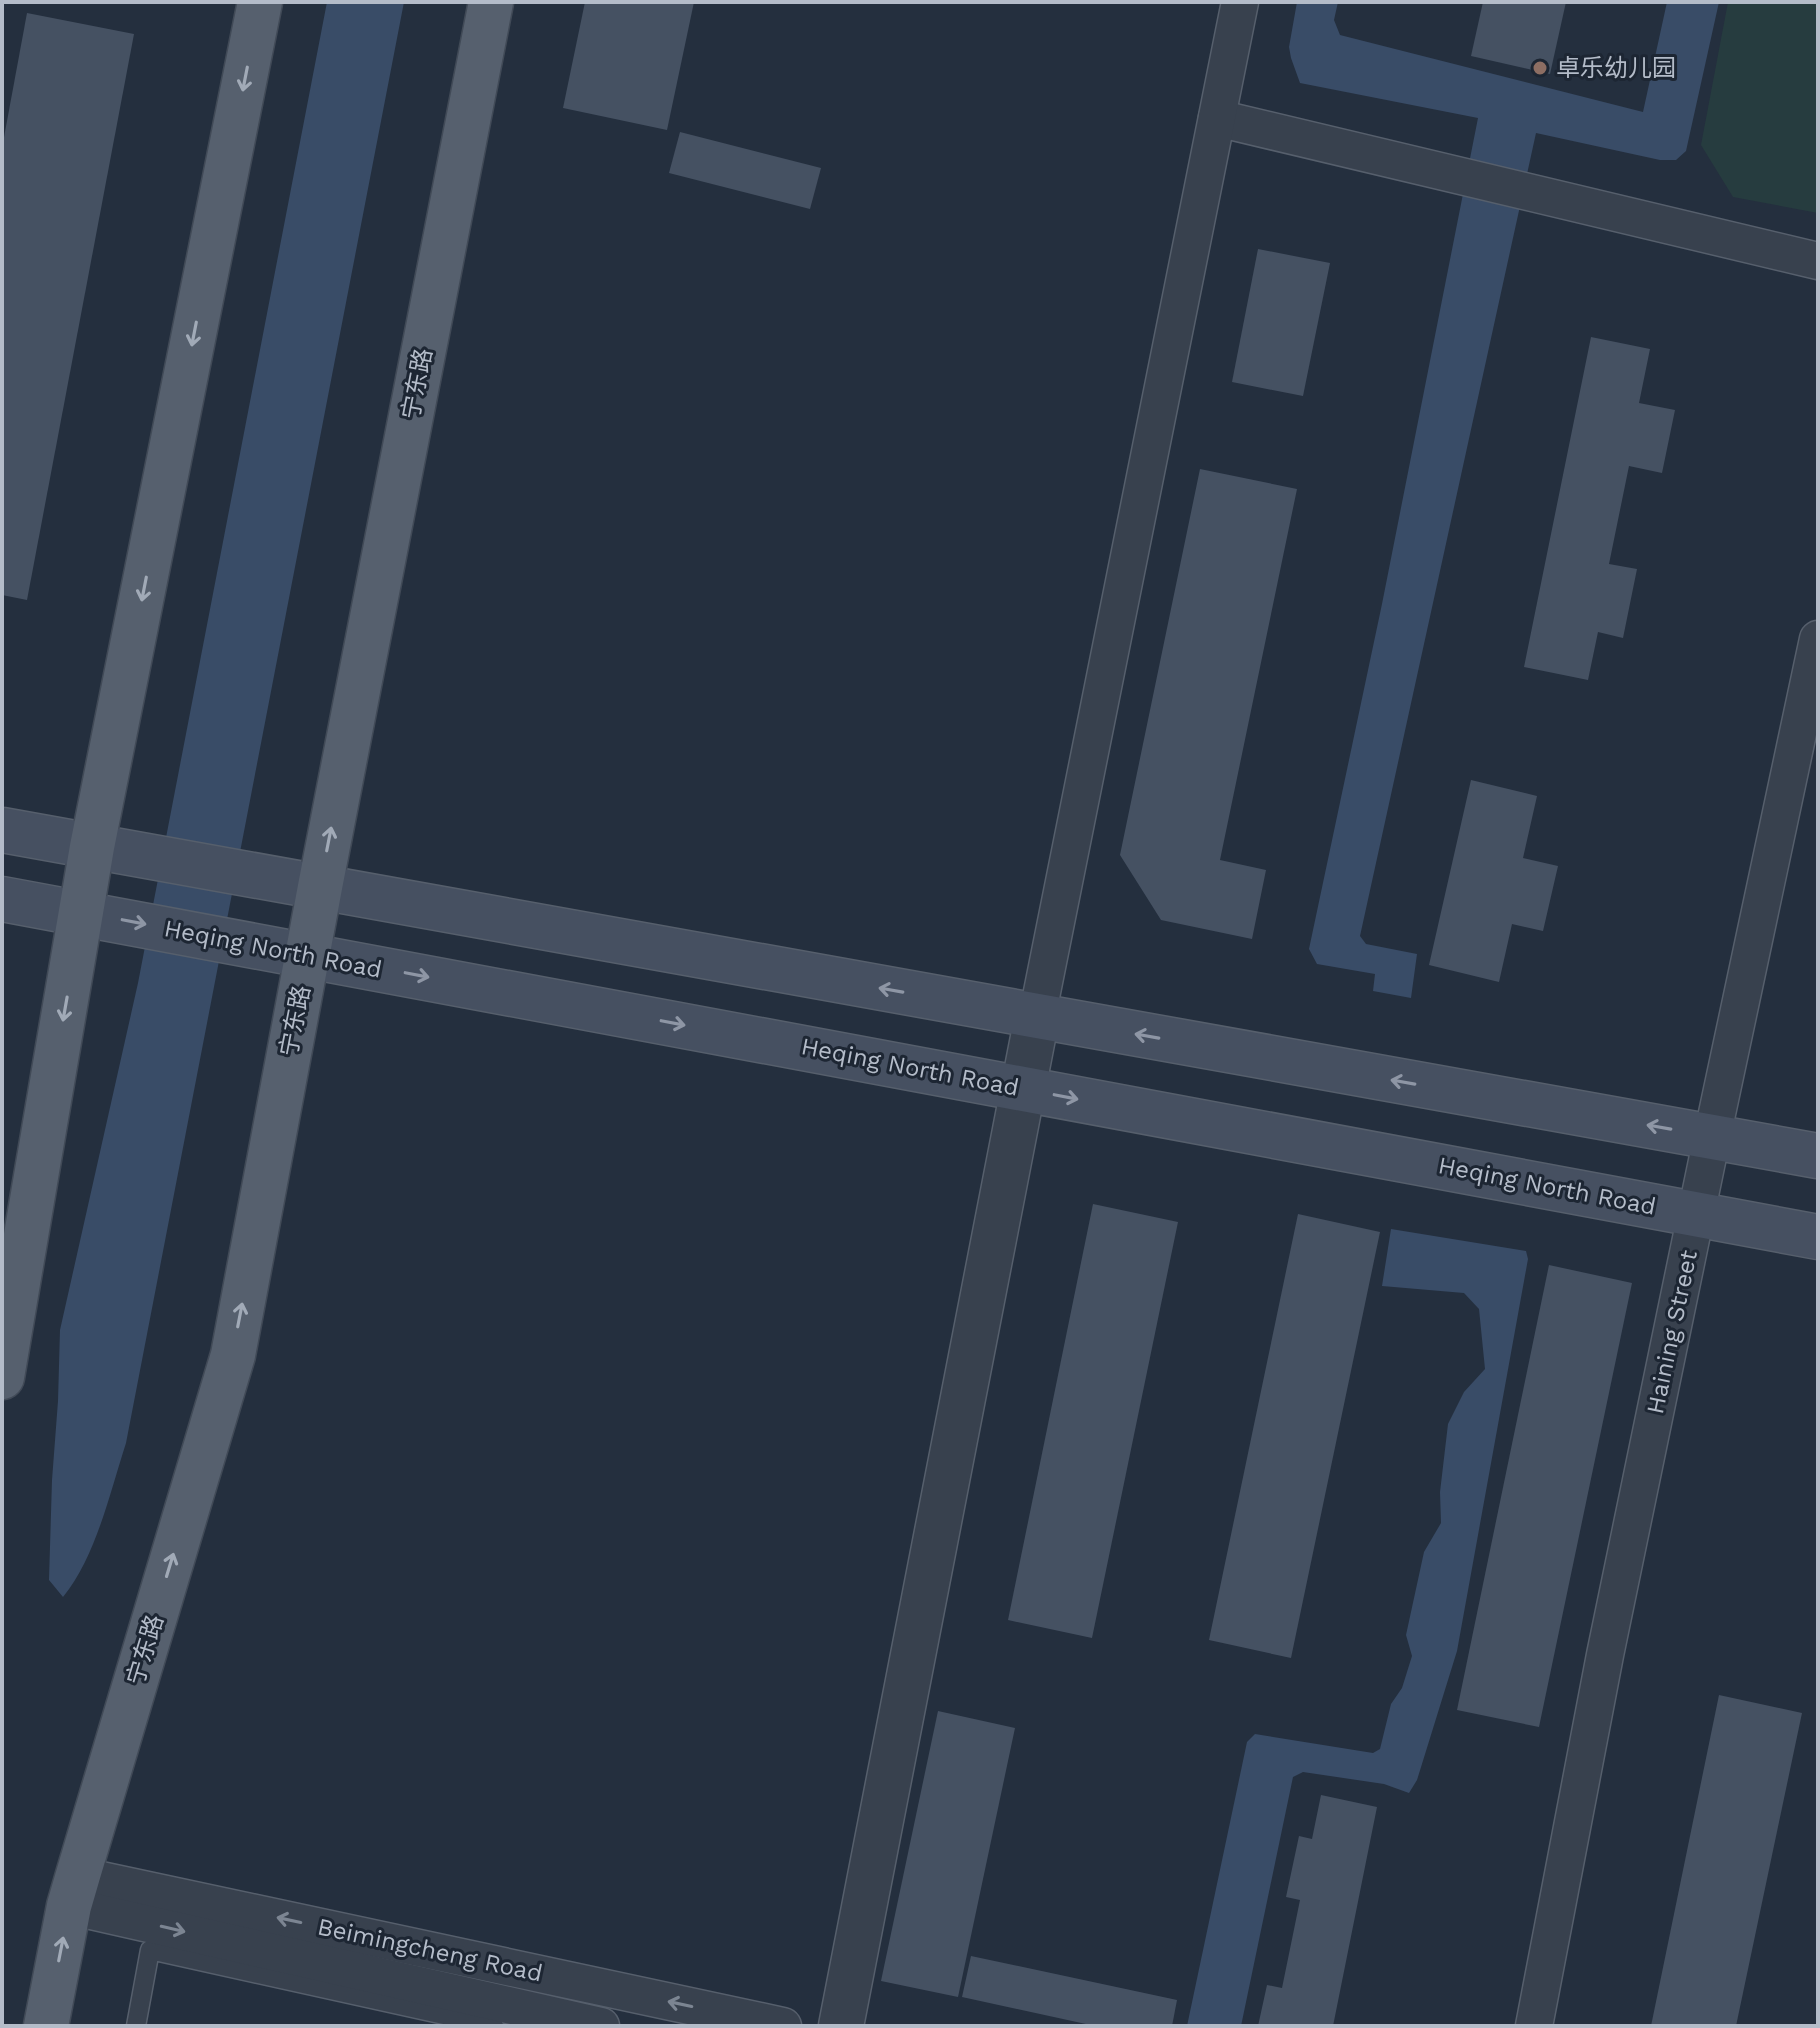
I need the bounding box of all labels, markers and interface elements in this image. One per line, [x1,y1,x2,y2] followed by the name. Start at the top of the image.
[1556,54,1676,82] place label: 卓乐幼儿园
[1531,59,1549,77] marker: 卓乐幼儿园
[237,65,252,91] one-way arrow
[186,320,201,346] one-way arrow
[396,346,438,422] street label: 宁东路
[135,575,150,601] one-way arrow
[322,827,337,852] one-way arrow
[162,914,384,984] street label: Heqing North Road
[121,916,146,931] one-way arrow
[404,969,429,984] one-way arrow
[878,982,904,997] one-way arrow
[274,983,316,1059] street label: 宁东路
[56,996,71,1021] one-way arrow
[659,1017,685,1032] one-way arrow
[1134,1028,1160,1043] one-way arrow
[799,1032,1021,1102] street label: Heqing North Road
[1390,1073,1416,1088] one-way arrow
[1053,1090,1078,1105] one-way arrow
[1646,1119,1672,1134] one-way arrow
[1436,1151,1658,1221] street label: Heqing North Road
[1641,1248,1703,1416] street label: Haining Street
[234,1302,249,1328] one-way arrow
[163,1552,178,1578] one-way arrow
[121,1611,169,1689] street label: 宁东路
[276,1912,302,1927] one-way arrow
[315,1912,545,1988] street label: Beimingcheng Road
[159,1922,185,1937] one-way arrow
[54,1937,69,1963] one-way arrow
[667,1995,693,2010] one-way arrow

